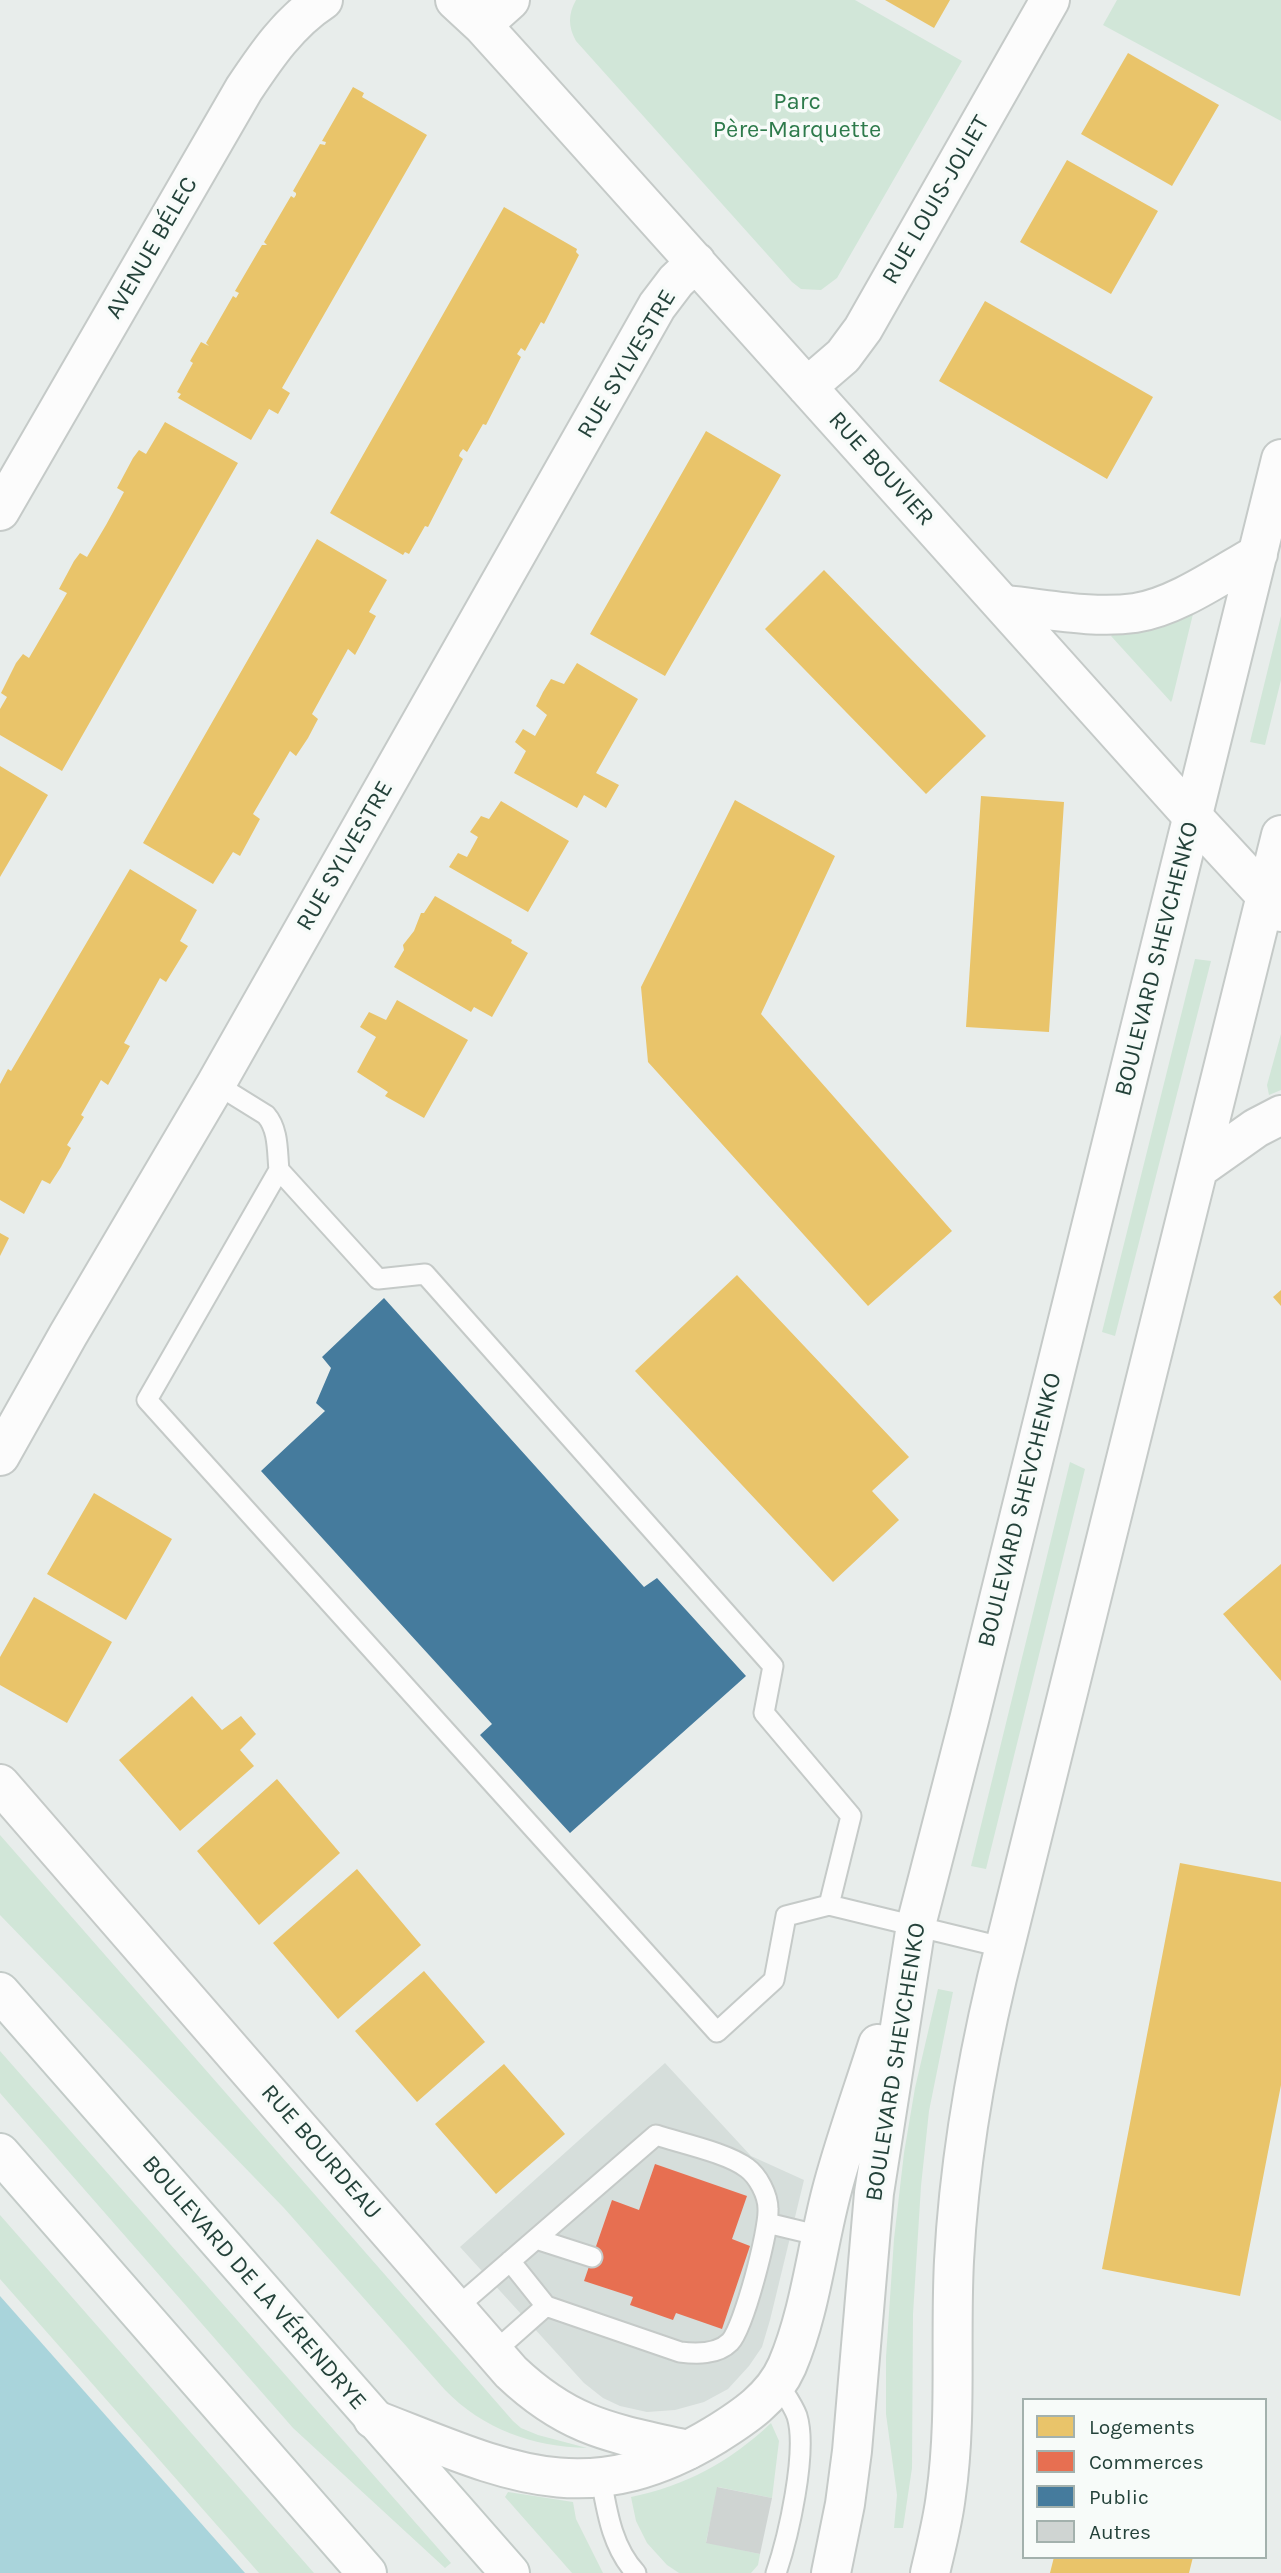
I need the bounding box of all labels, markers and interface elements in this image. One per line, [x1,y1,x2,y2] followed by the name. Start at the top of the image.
[713,88,881,144] park label: Parc Père-Marquette
[876,110,996,290] street label: RUE LOUIS-JOLIET
[100,172,204,324] street label: AVENUE BÉLEC
[571,284,683,444] street label: RUE SYLVESTRE
[822,406,940,532] street label: RUE BOUVIER
[290,776,400,936] street label: RUE SYLVESTRE
[1109,819,1205,1099] street label: BOULEVARD SHEVCHENKO
[972,1370,1068,1650] street label: BOULEVARD SHEVCHENKO
[860,1921,932,2203] street label: BOULEVARD SHEVCHENKO
[255,2079,387,2225] street label: RUE BOURDEAU
[136,2150,372,2416] street label: BOULEVARD DE LA VÉRENDRYE
[1022,2398,1267,2559] legend
[1089,2415,1195,2439] text: Logements
[1089,2450,1204,2474] text: Commerces
[1089,2485,1149,2509] text: Public
[1089,2520,1151,2544] text: Autres

